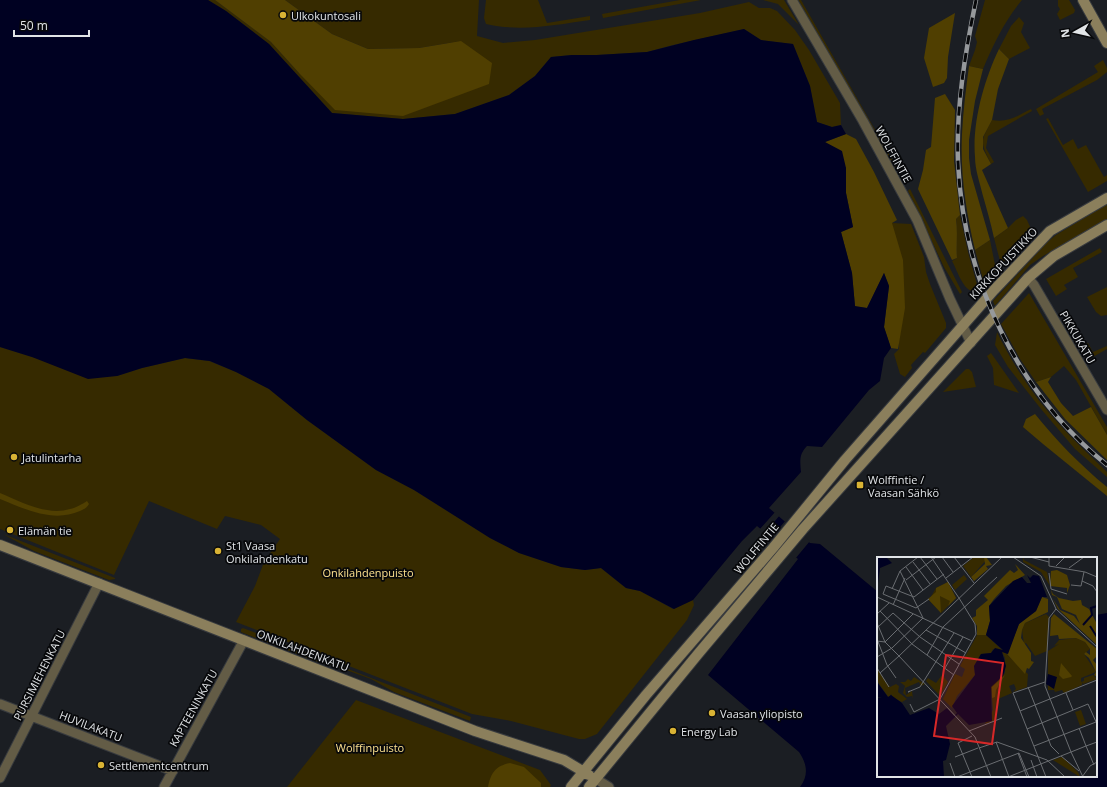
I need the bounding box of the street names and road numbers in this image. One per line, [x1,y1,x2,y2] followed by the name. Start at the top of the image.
[872,123,916,185] street label: WOLFFINTIE
[966,224,1040,302] street label: KIRKKOPUISTIKKO
[1057,308,1099,366] street label: PIKKUKATU
[730,519,782,577] street label: WOLFFINTIE
[255,626,351,674] street label: ONKILAHDENKATU
[10,627,68,723] street label: PURSIMIEHENKATU
[166,667,220,749] street label: KAPTEENINKATU
[57,707,125,745] street label: HUVILAKATU

